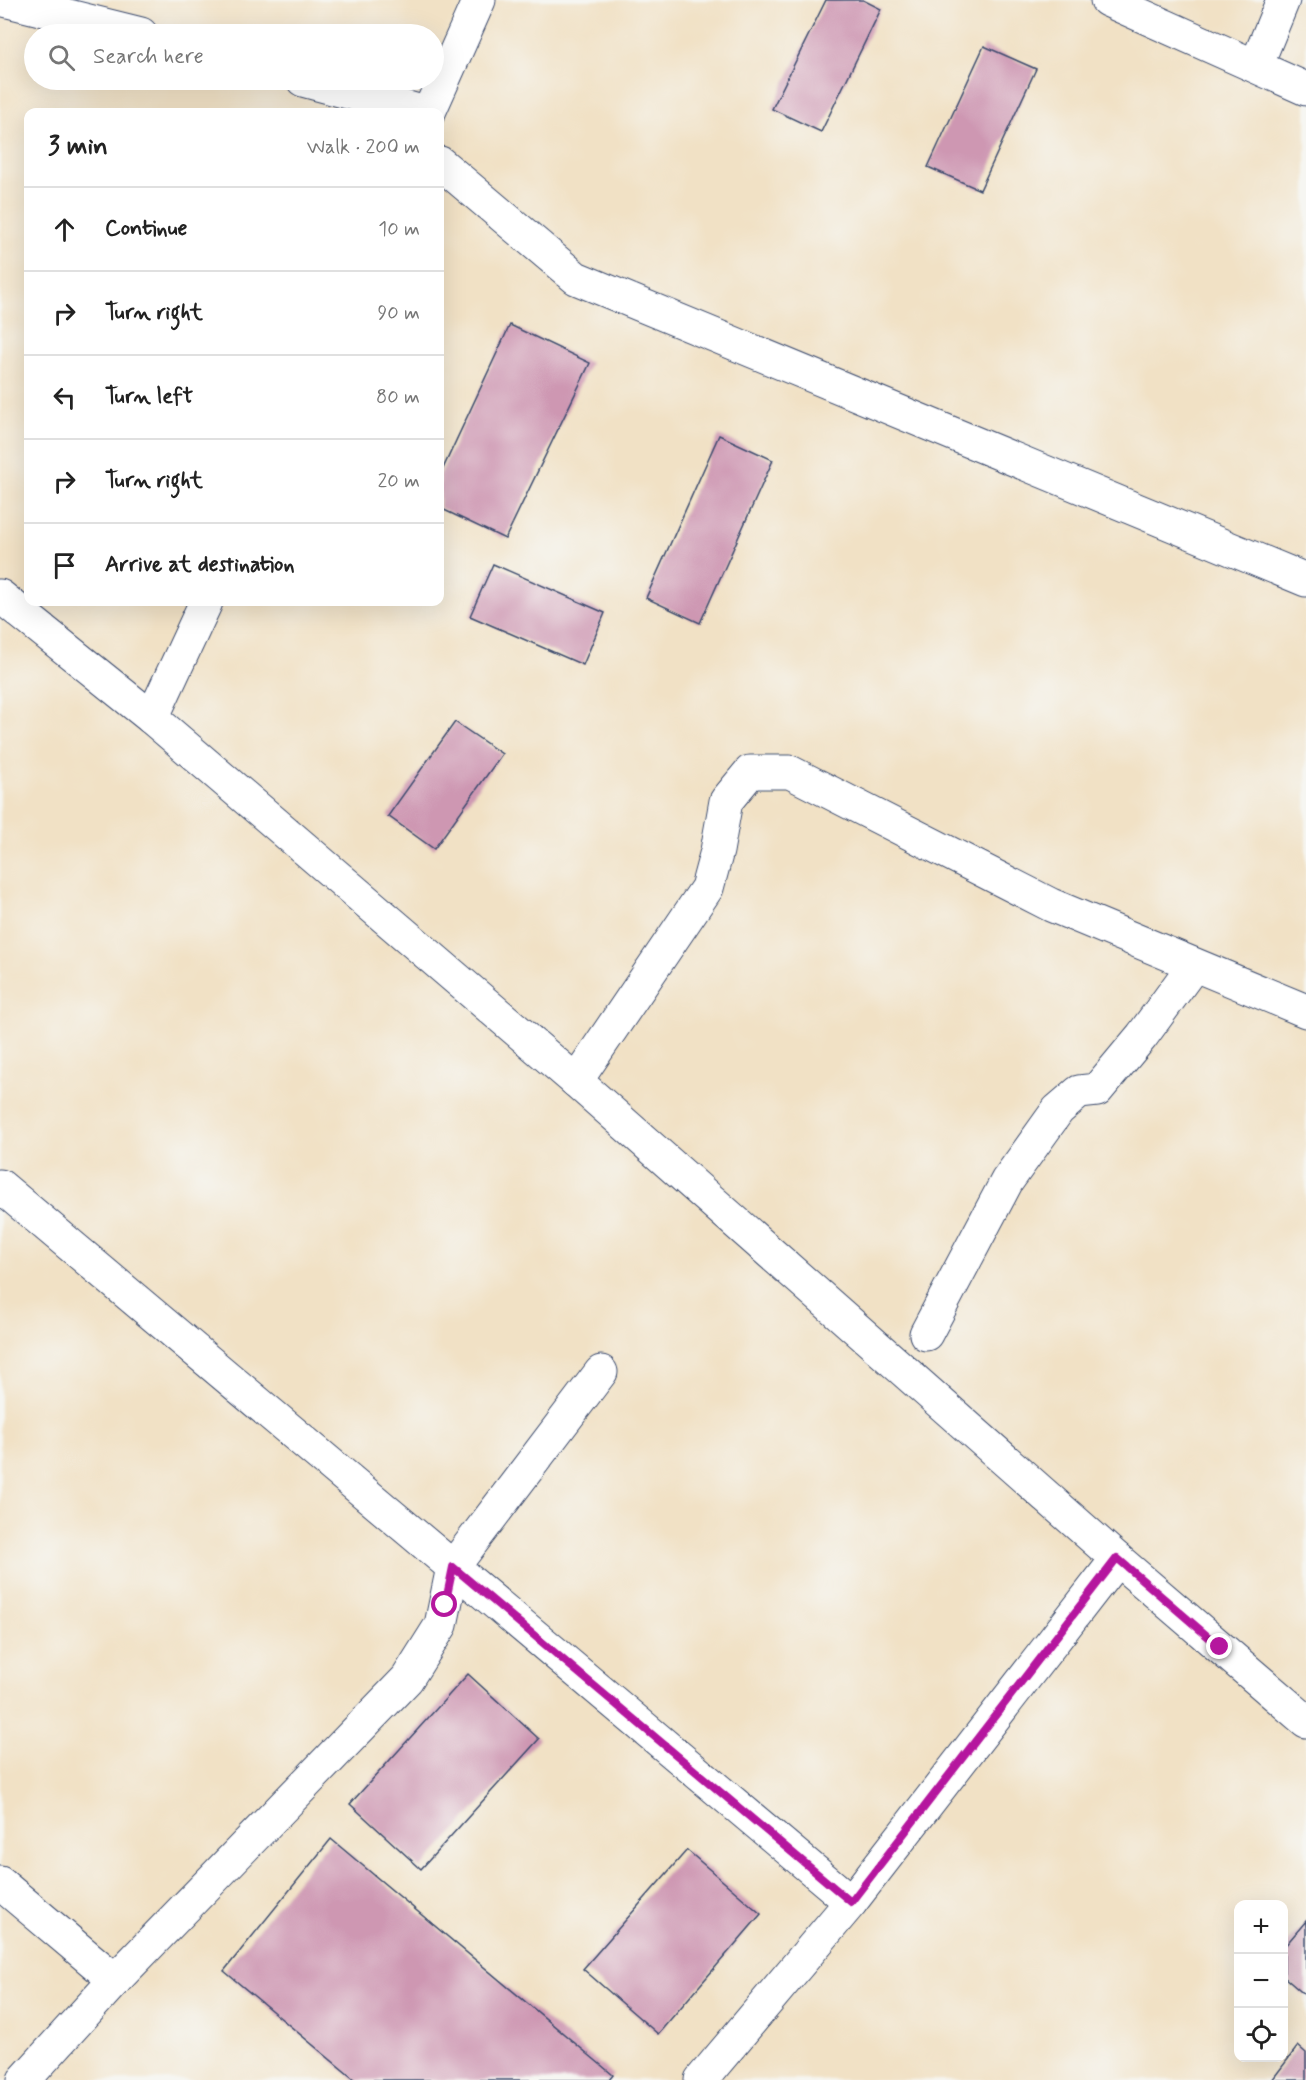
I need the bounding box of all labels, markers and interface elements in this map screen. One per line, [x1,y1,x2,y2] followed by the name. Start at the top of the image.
[24,24,444,90] search box
[45,41,78,74] icon: search
[93,43,204,71] text: Search here
[48,130,108,164] text: 3 min
[307,134,420,161] text: Walk · 200 m
[48,213,81,246] icon: ahead
[105,215,187,243] text: Continue
[378,216,420,243] text: 10 m
[48,297,81,330] icon: right
[105,299,203,327] text: Turn right
[377,300,420,327] text: 90 m
[48,381,81,414] icon: left
[105,383,193,411] text: Turn left
[376,384,420,411] text: 80 m
[48,465,81,498] icon: right
[105,467,203,495] text: Turn right
[377,468,420,495] text: 20 m
[48,549,81,582] icon: arrive
[105,551,295,579] text: Arrive at destination
[431,1591,457,1617] route start
[1206,1633,1232,1659] route end
[1234,1900,1288,2062] map controls
[1234,1900,1288,1954] button: +
[1234,1954,1288,2008] button: −
[1234,2008,1288,2062] button: locate

